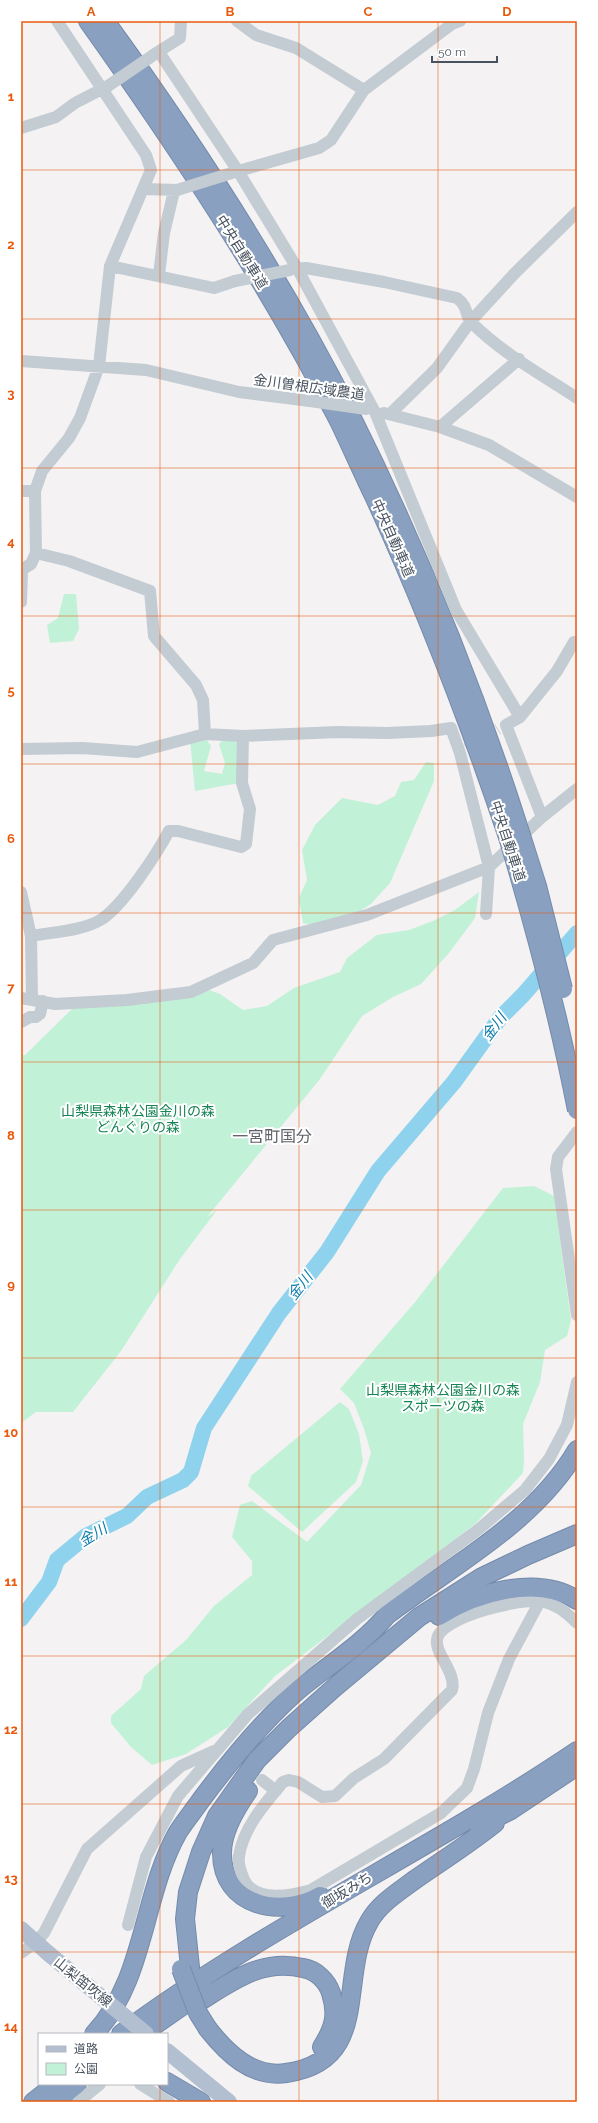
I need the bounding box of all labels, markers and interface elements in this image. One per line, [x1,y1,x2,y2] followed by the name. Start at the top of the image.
[87,4,96,19] text: A
[226,4,235,19] text: B
[364,4,373,19] text: C
[502,4,512,19] text: D
[432,38,497,64] scale bar
[438,45,466,59] text: 50 m
[8,89,15,104] text: 1
[213,212,271,292] street label: 中央自動車道
[7,237,15,252] text: 2
[252,371,366,403] street label: 金川曽根広域農道
[7,386,15,401] text: 3
[369,496,417,580] street label: 中央自動車道
[7,534,15,549] text: 4
[7,683,15,698] text: 5
[487,799,529,883] street label: 中央自動車道
[7,831,15,846] text: 6
[7,980,15,995] text: 7
[478,1008,511,1044] water label: 金川
[61,1103,215,1135] park label: 山梨県森林公園金川の森 どんぐりの森
[232,1127,312,1146] district label: 一宮町国分
[7,1128,15,1143] text: 8
[284,1267,318,1303] water label: 金川
[7,1277,15,1292] text: 9
[366,1382,520,1414] park label: 山梨県森林公園金川の森 スポーツの森
[4,1425,18,1440] text: 10
[76,1519,112,1550] water label: 金川
[5,1574,18,1589] text: 11
[4,1722,18,1737] text: 12
[319,1869,375,1911] street label: 御坂みち
[4,1871,18,1886] text: 13
[51,1954,115,2010] street label: 山梨笛吹線
[4,2019,18,2034] text: 14
[38,2033,168,2085] legend
[74,2042,98,2056] text: 道路
[74,2062,98,2076] text: 公園

